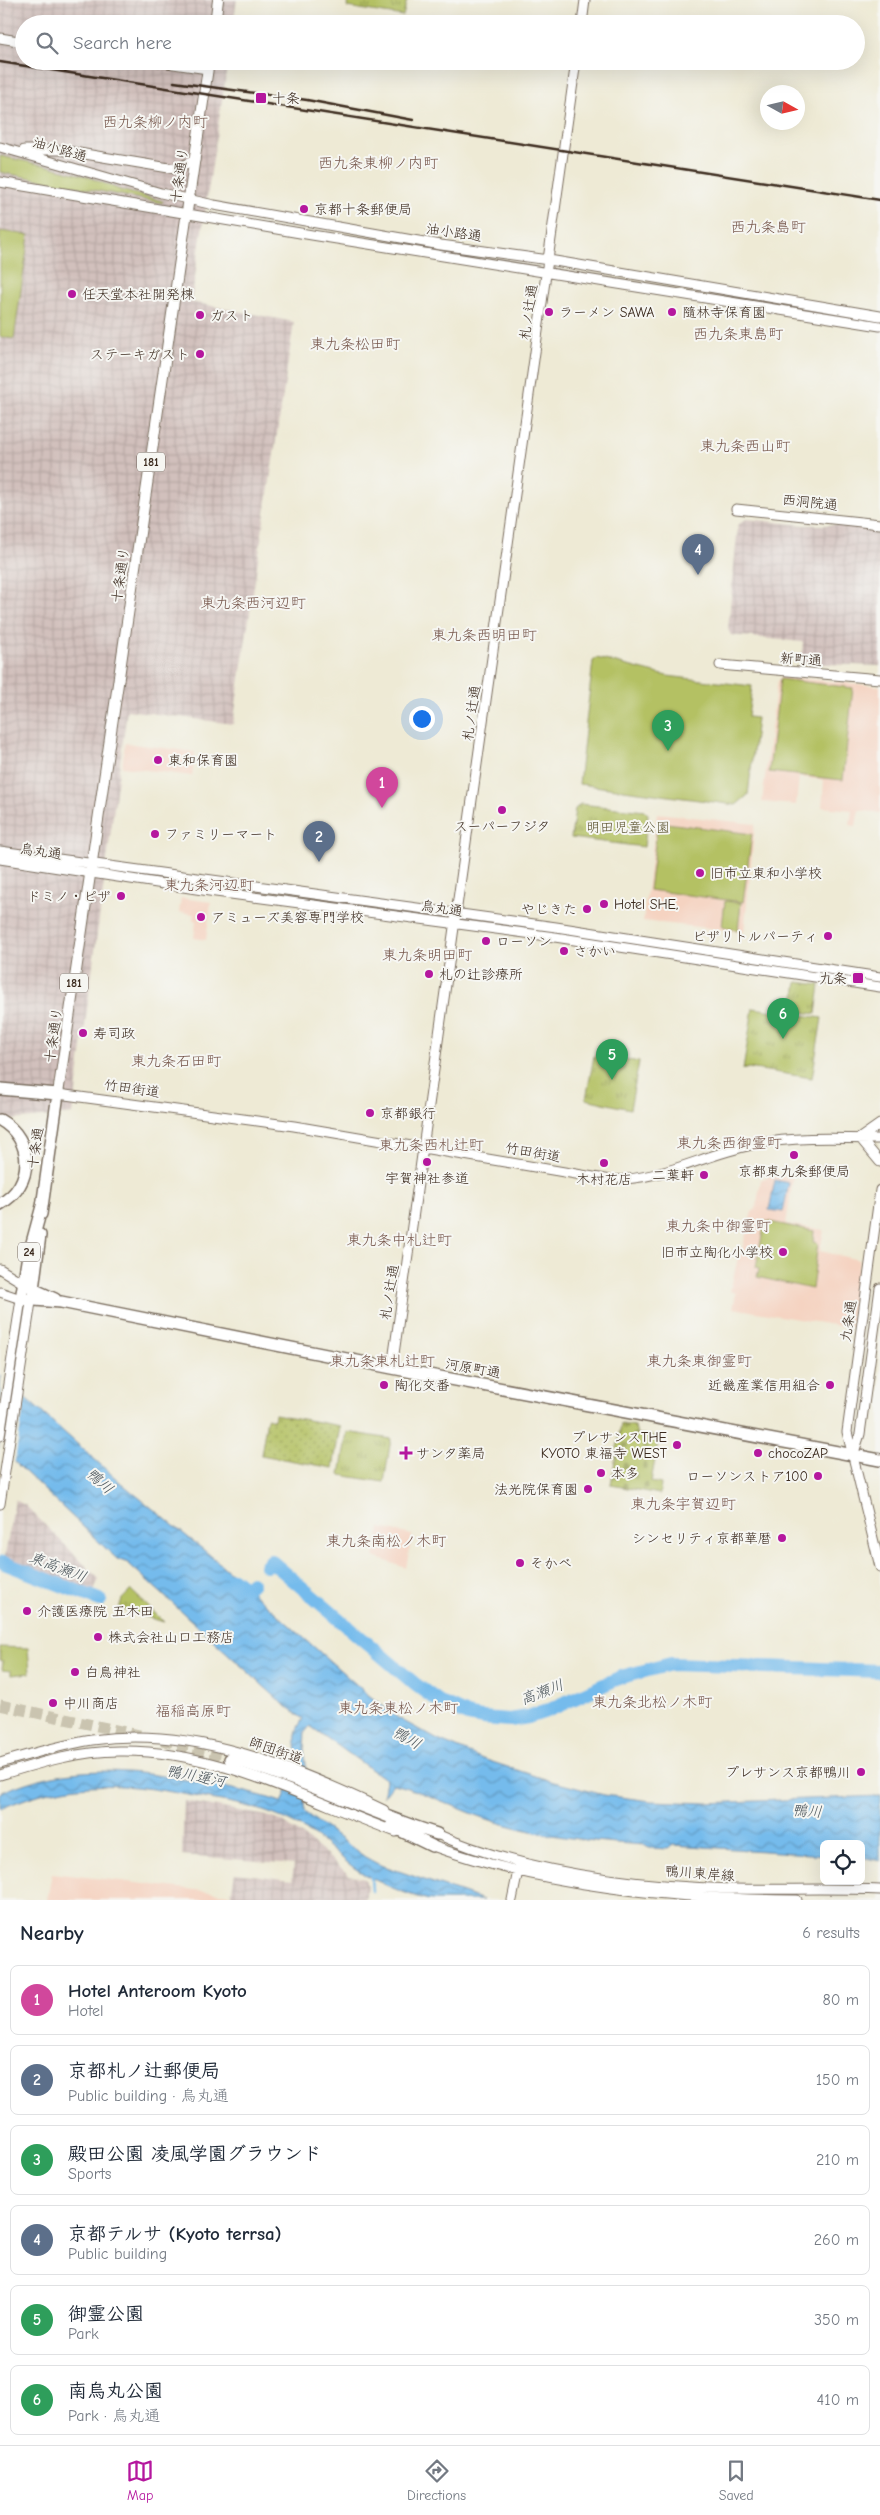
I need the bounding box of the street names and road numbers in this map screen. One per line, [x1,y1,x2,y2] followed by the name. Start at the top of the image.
[31,134,89,165] street label: 油小路通
[167,146,192,204] street label: 十条通り
[425,220,483,245] street label: 油小路通
[516,283,541,341] street label: 札ノ辻通
[137,452,165,472] road number: 181
[781,491,839,514] street label: 西洞院通
[108,546,133,604] street label: 十条通り
[779,650,823,669] street label: 新町通
[459,684,484,742] street label: 札ノ辻通
[19,840,63,863] street label: 烏丸通
[420,897,464,920] street label: 烏丸通
[60,974,88,992] road number: 181
[41,1006,66,1064] street label: 十条通り
[103,1076,161,1101] street label: 竹田街道
[24,1126,47,1170] street label: 十条通
[504,1139,562,1166] street label: 竹田街道
[18,1242,40,1262] road number: 24
[377,1263,402,1321] street label: 札ノ辻通
[837,1299,860,1343] street label: 九条通
[444,1355,502,1382] street label: 河原町通
[247,1733,305,1768] street label: 師団街道
[664,1863,735,1884] street label: 鴨川東岸線

